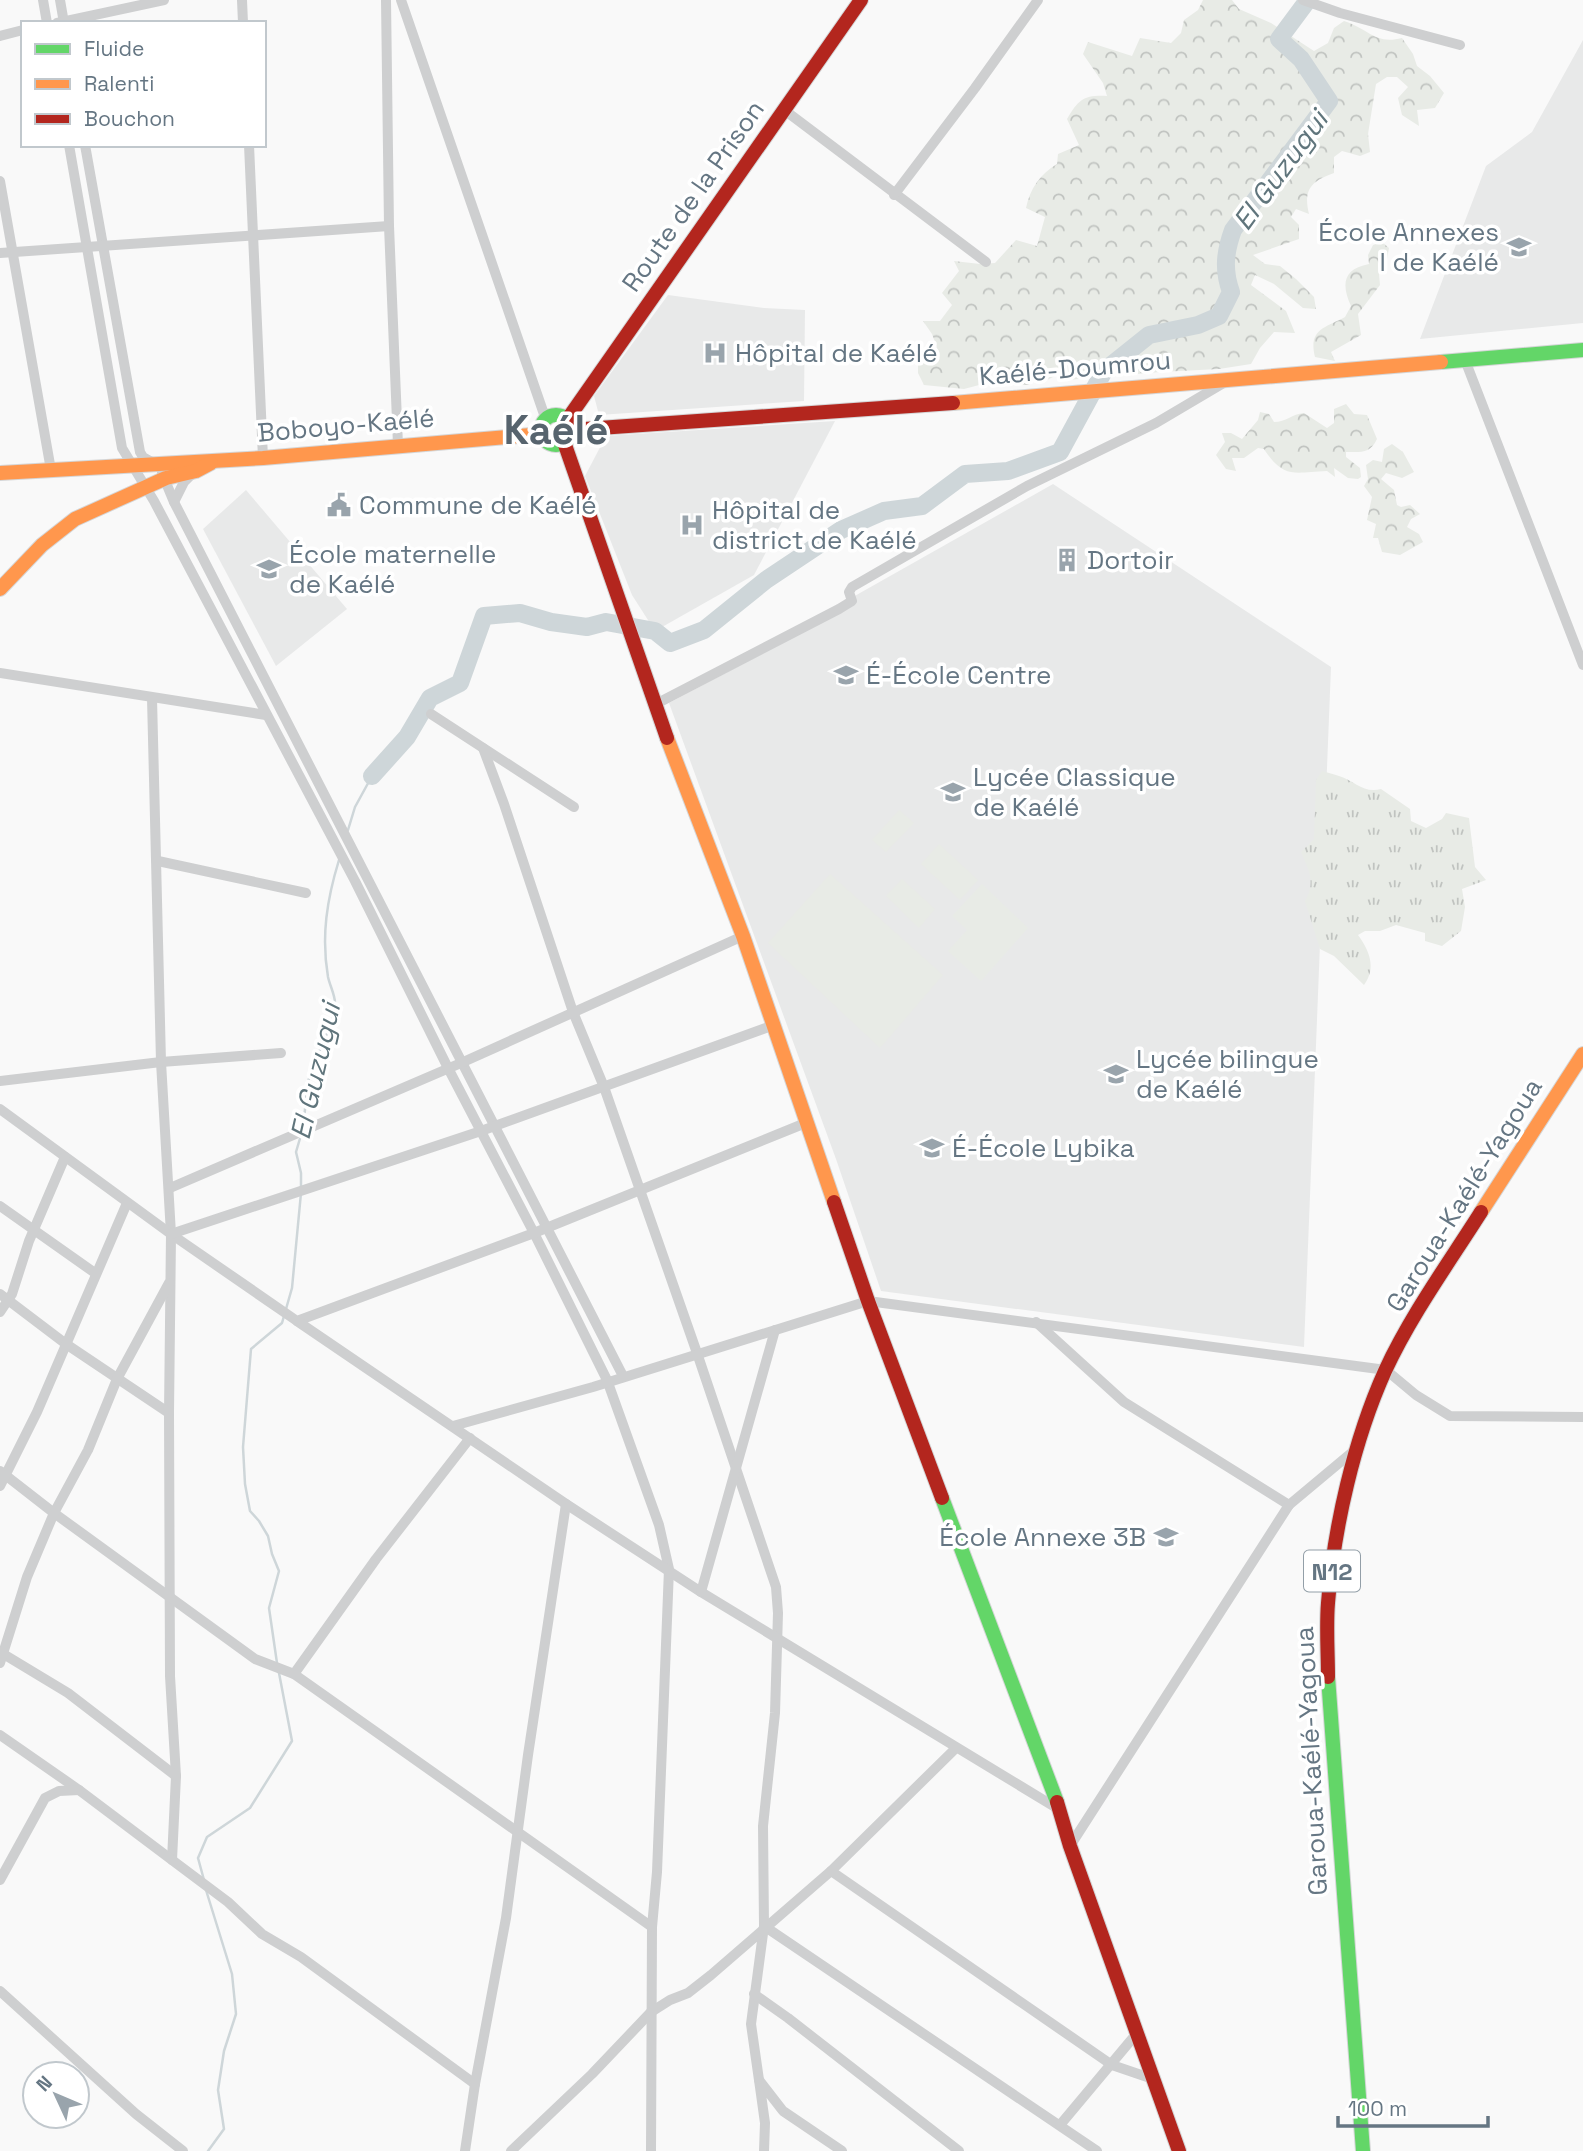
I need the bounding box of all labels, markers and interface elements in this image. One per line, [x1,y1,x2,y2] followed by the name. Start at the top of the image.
[21,21,266,147] legend
[84,35,144,62] text: Fluide
[84,70,154,97] text: Ralenti
[614,94,772,298] street label: Route de la Prison
[1225,101,1337,237] water label: El Guzugui
[84,105,175,132] text: Bouchon
[1318,215,1499,279] place label: École Annexes I de Kaélé
[1505,233,1533,261] school or university icon: École Annexes I de Kaélé
[735,336,938,370] place label: Hôpital de Kaélé
[701,339,729,367] hospital icon: Hôpital de Kaélé
[978,343,1172,393] street label: Kaélé-Doumrou
[256,400,436,450] street label: Boboyo-Kaélé
[504,405,608,456] district label: Kaélé
[359,488,597,522] place label: Commune de Kaélé
[325,491,353,519] public building icon: Commune de Kaélé
[712,493,917,557] place label: Hôpital de district de Kaélé
[678,511,706,539] hospital icon: Hôpital de district de Kaélé
[289,537,496,601] place label: École maternelle de Kaélé
[1087,543,1174,577] place label: Dortoir
[1053,546,1081,574] building icon: Dortoir
[255,555,283,583] school or university icon: École maternelle de Kaélé
[866,658,1051,692] place label: É-École Centre
[832,661,860,689] school or university icon: É-École Centre
[973,760,1176,824] place label: Lycée Classique de Kaélé
[939,778,967,806] school or university icon: Lycée Classique de Kaélé
[282,996,349,1143] water label: El Guzugui
[1136,1042,1319,1106] place label: Lycée bilingue de Kaélé
[1102,1060,1130,1088] school or university icon: Lycée bilingue de Kaélé
[1378,1072,1550,1318] street label: Garoua-Kaélé-Yagoua
[952,1131,1135,1165] place label: É-École Lybika
[918,1134,946,1162] school or university icon: É-École Lybika
[939,1520,1146,1554] place label: École Annexe 3B
[1152,1523,1180,1551] school or university icon: École Annexe 3B
[1304,1550,1360,1591] road number: N12
[1287,1626,1335,1896] street label: Garoua-Kaélé-Yagoua
[21,2060,91,2130] north arrow
[31,2070,58,2097] text: N
[1338,2084,1488,2128] scale bar
[1348,2095,1407,2122] text: 100 m

